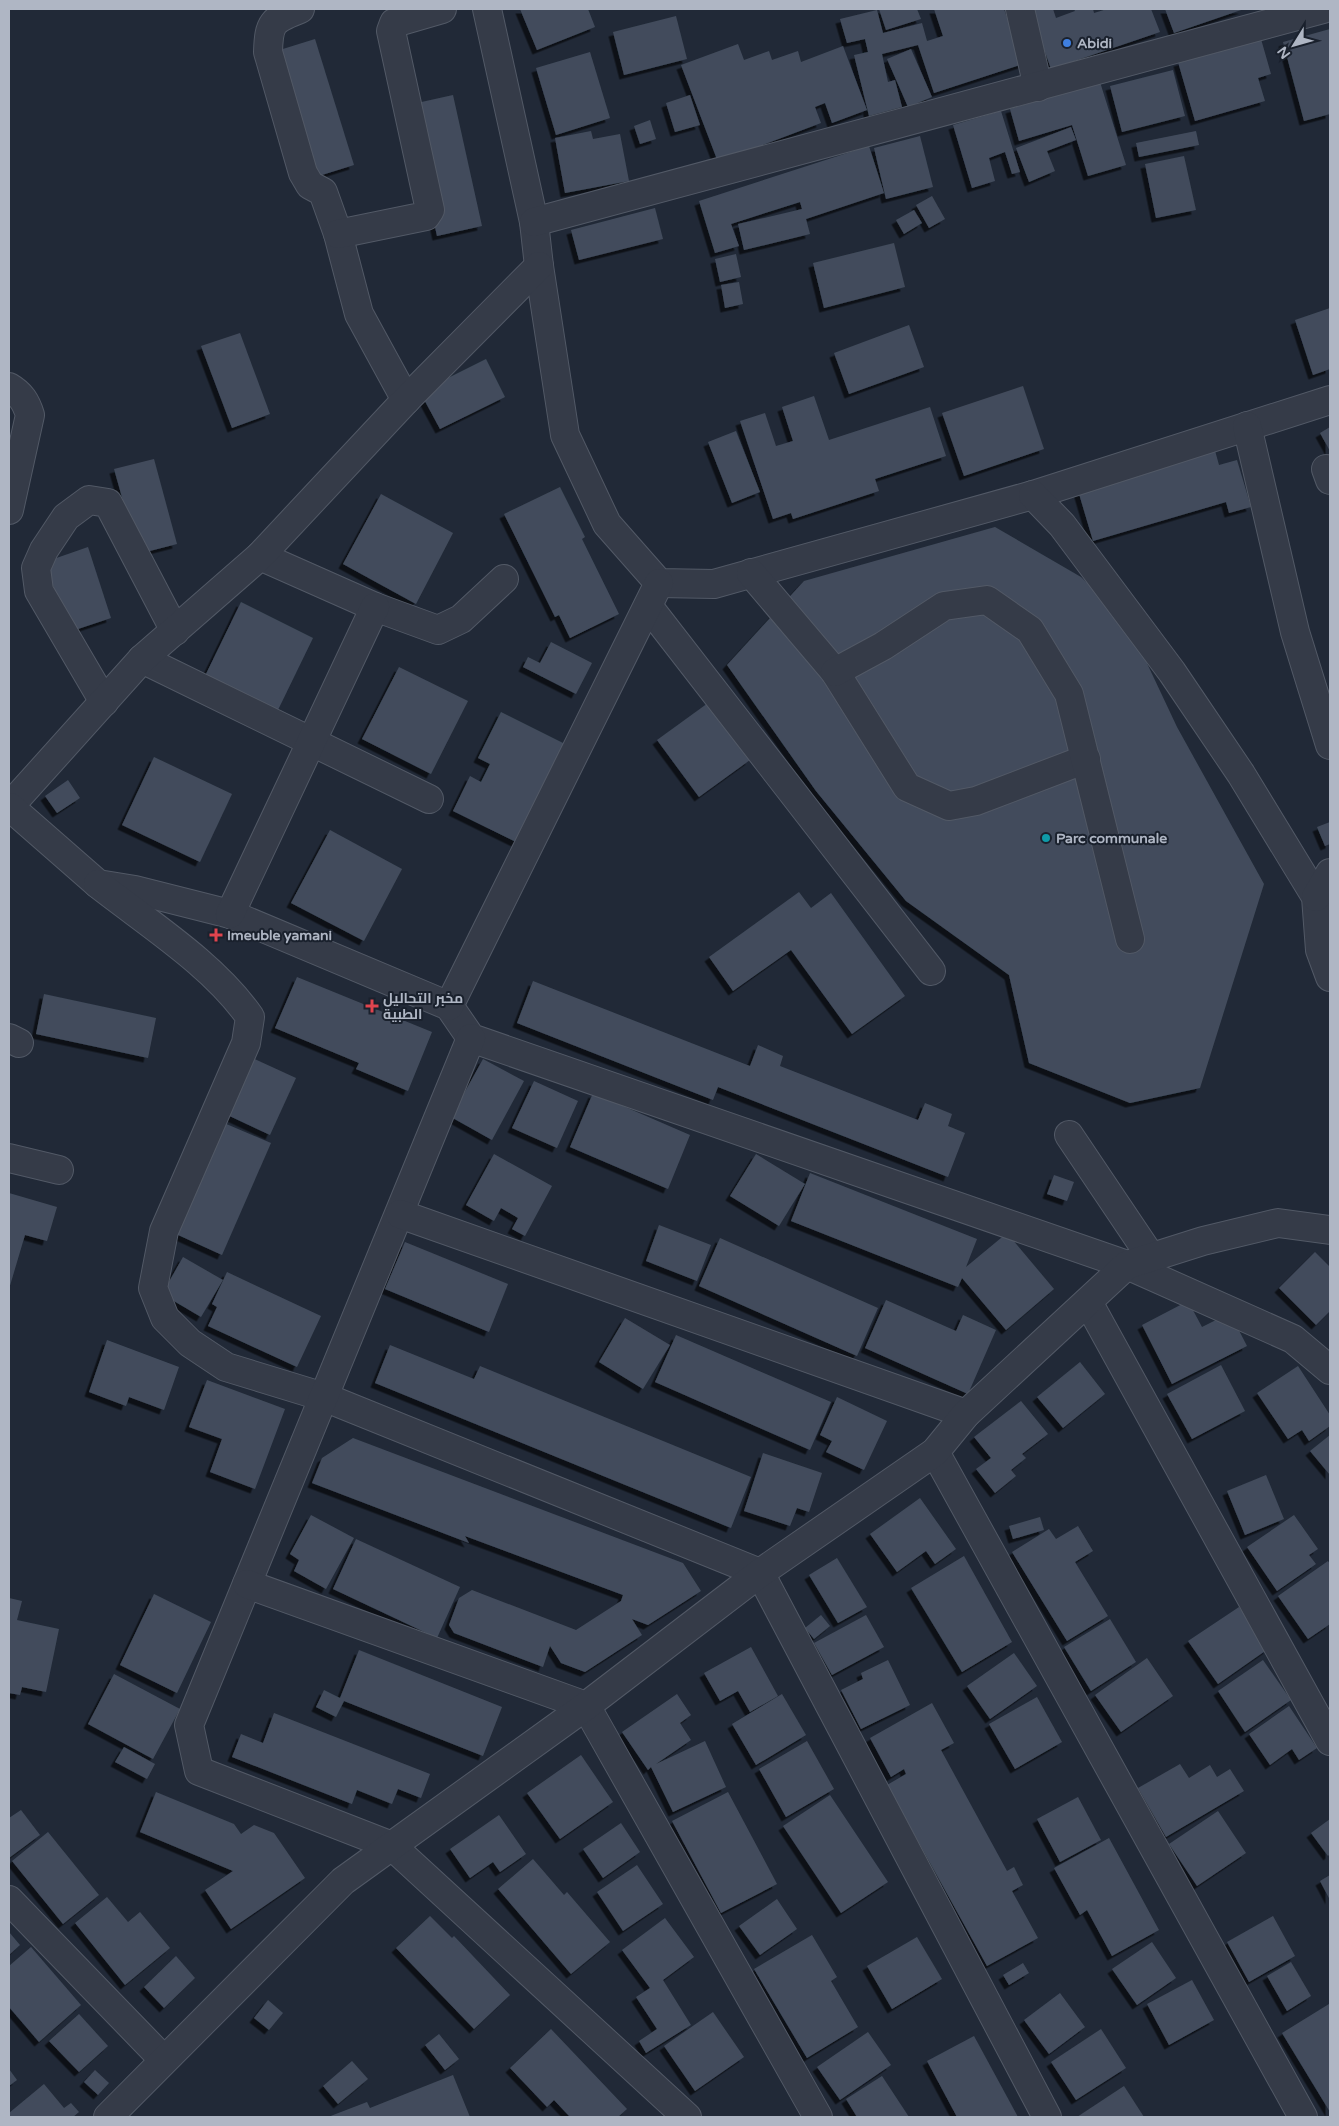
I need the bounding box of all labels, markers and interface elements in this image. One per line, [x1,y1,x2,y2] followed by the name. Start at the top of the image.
[1269,20,1319,70] north arrow
[1077,35,1112,52] place label: Abidi
[1061,37,1073,49] marker: Abidi
[1274,43,1294,62] text: N
[1056,830,1167,847] place label: Parc communale
[1040,832,1052,844] marker: Parc communale
[227,927,332,944] place label: Imeuble yamani
[209,928,223,942] marker: Imeuble yamani
[383,990,463,1023] place label: مخبر التحاليل الطبية
[365,999,379,1013] marker: مخبر التحاليل الطبية

